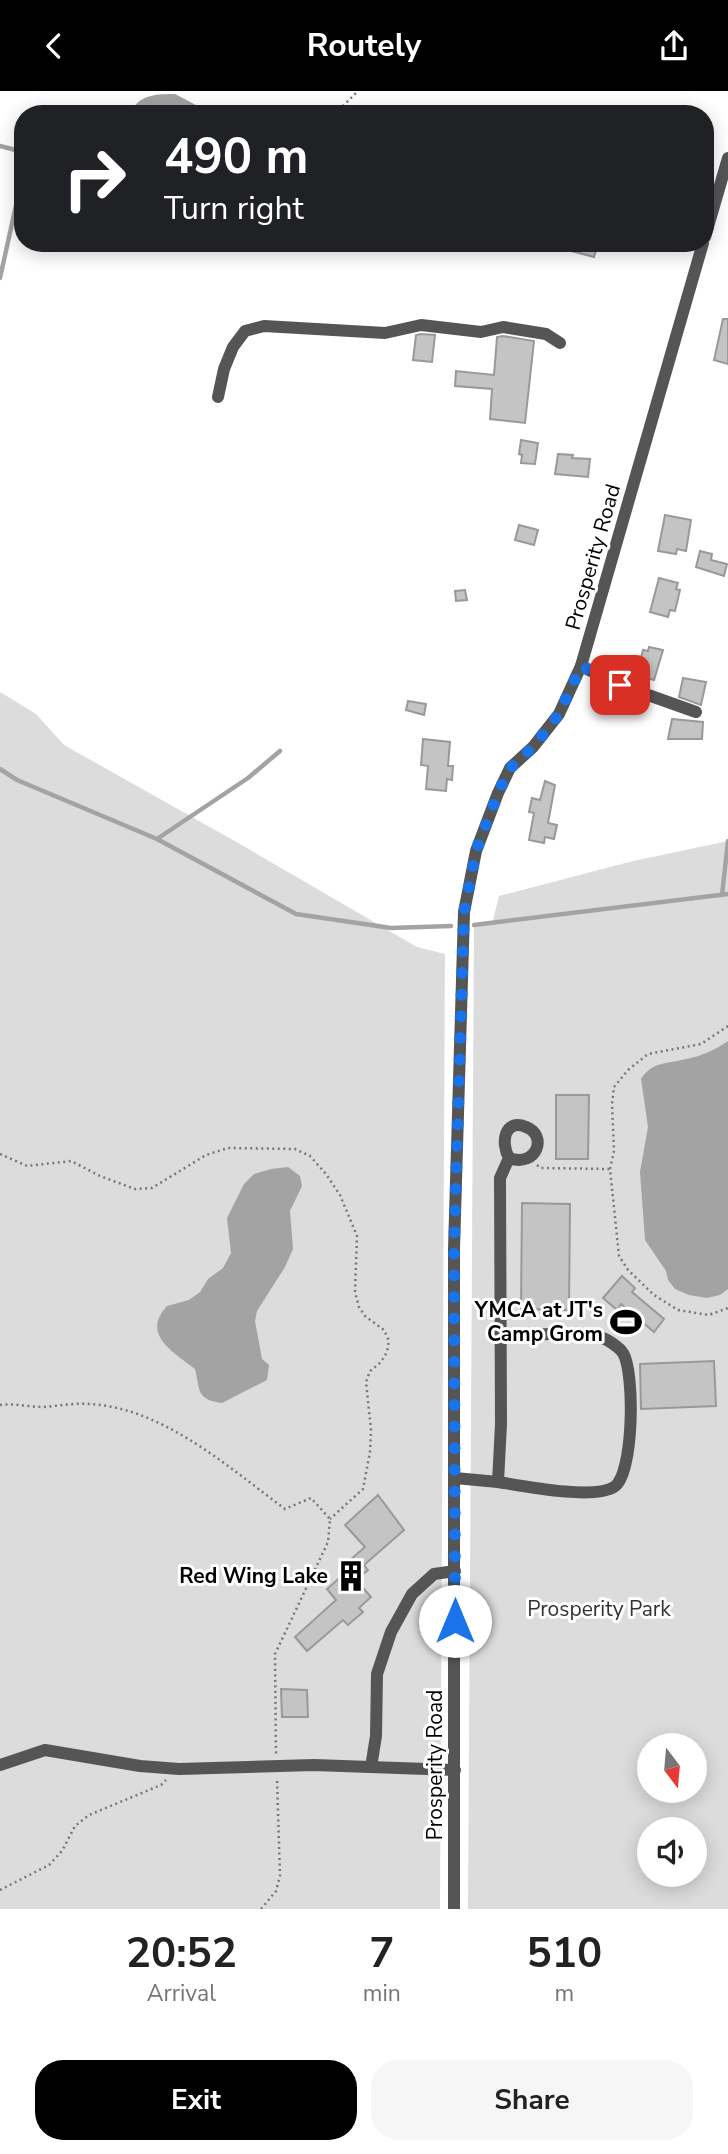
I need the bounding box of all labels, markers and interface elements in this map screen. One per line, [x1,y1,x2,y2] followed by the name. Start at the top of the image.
[307,24,421,67] text: Routely
[35,27,73,65] icon: back
[655,27,693,65] icon: share
[164,123,308,190] text: 490 m
[49,133,140,224] icon: right
[164,187,304,230] text: Turn right
[559,481,627,633] street label: Prosperity Road
[590,655,650,715] pin
[601,666,639,704] icon: arrive
[474,1296,603,1348] place label: YMCA at JT's Camp Grom
[609,1305,643,1339] sports icon: YMCA at JT's Camp Grom
[334,1559,368,1593] building icon: Red Wing Lake
[179,1562,328,1590] place label: Red Wing Lake
[418,1584,492,1658] position arrow
[527,1595,671,1623] park label: Prosperity Park
[421,1690,449,1840] street label: Prosperity Road
[637,1733,707,1803] north arrow
[637,1733,707,1887] map controls
[637,1817,707,1887] button: sound
[126,1925,237,1982] text: 20:52
[369,1925,394,1982] text: 7
[527,1925,602,1982] text: 510
[147,1978,216,2009] text: Arrival
[363,1978,401,2009] text: min
[555,1978,574,2009] text: m
[35,2060,357,2140] button: Exit
[371,2060,693,2140] button: Share

